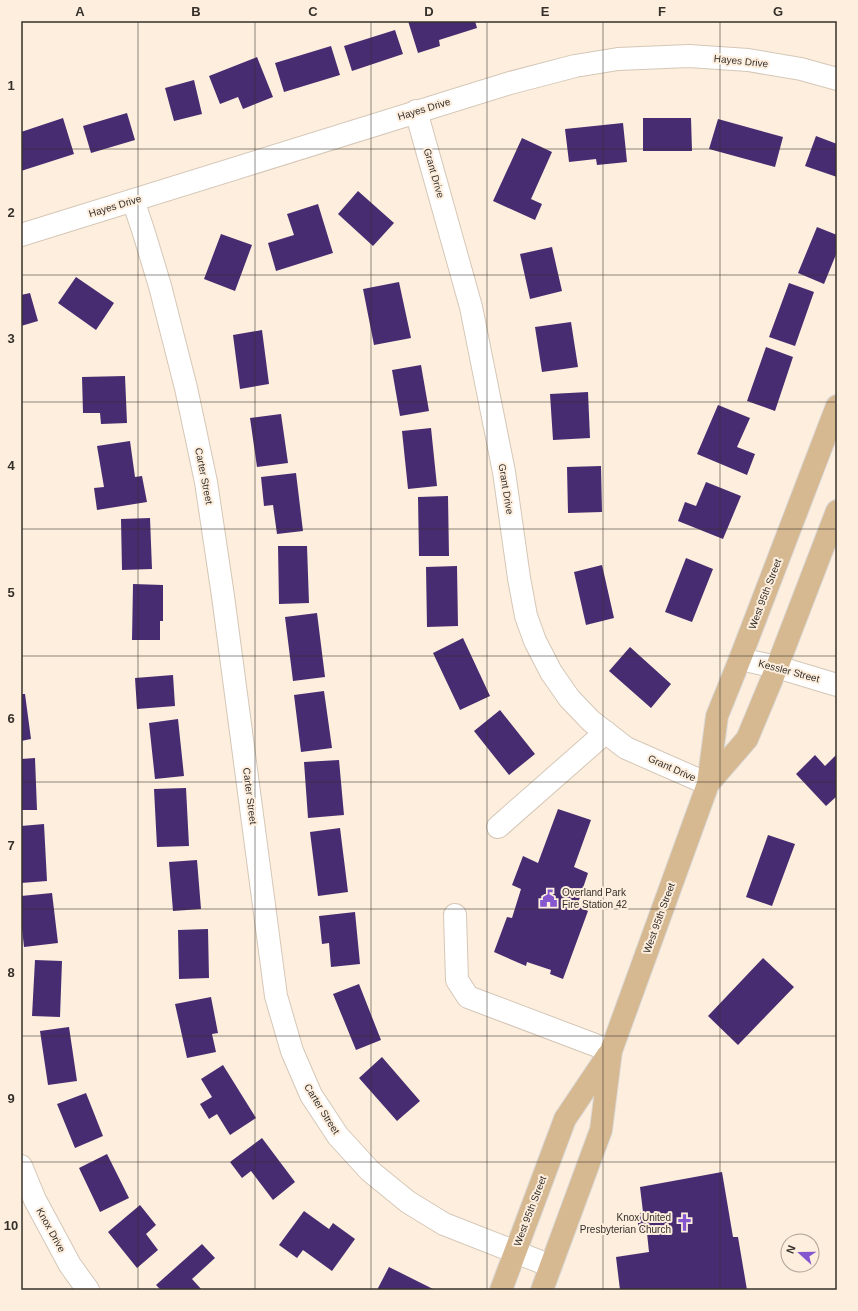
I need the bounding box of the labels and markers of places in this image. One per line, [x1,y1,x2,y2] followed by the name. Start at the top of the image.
[562,887,627,910] place label: Overland Park Fire Station 42
[539,888,559,908] public building icon: Overland Park Fire Station 42
[580,1212,671,1235] place label: Knox United Presbyterian Church
[674,1213,694,1233] church icon: Knox United Presbyterian Church

